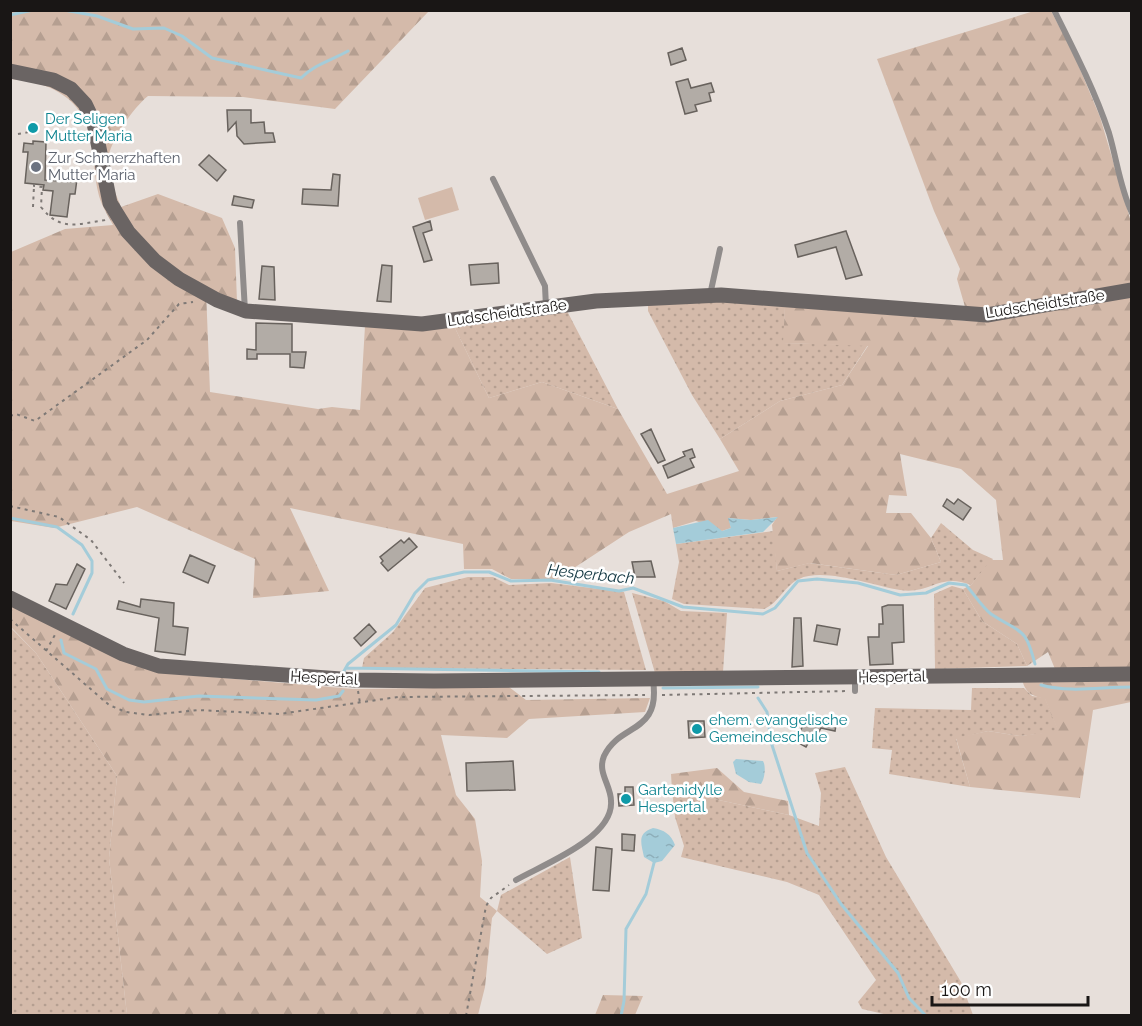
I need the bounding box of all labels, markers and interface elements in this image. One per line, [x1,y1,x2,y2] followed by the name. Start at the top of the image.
[45,110,133,145] place label: Der Seligen Mutter Maria
[26,121,40,135] marker: Der Seligen Mutter Maria
[48,149,180,184] place label: Zur Schmerzhaften Mutter Maria
[29,160,43,174] marker: Zur Schmerzhaften Mutter Maria
[984,286,1106,322] street label: Ludscheidtstraße
[446,296,568,330] street label: Ludscheidtstraße
[547,560,635,588] water label: Hesperbach
[290,667,359,689] street label: Hespertal
[858,667,927,687] street label: Hespertal
[709,711,848,746] place label: ehem. evangelische Gemeindeschule
[690,722,704,736] marker: ehem. evangelische Gemeindeschule
[638,781,723,816] place label: Gartenidylle Hespertal
[619,792,633,806] marker: Gartenidylle Hespertal
[932,969,1088,1007] scale bar
[941,979,992,1000] text: 100 m

